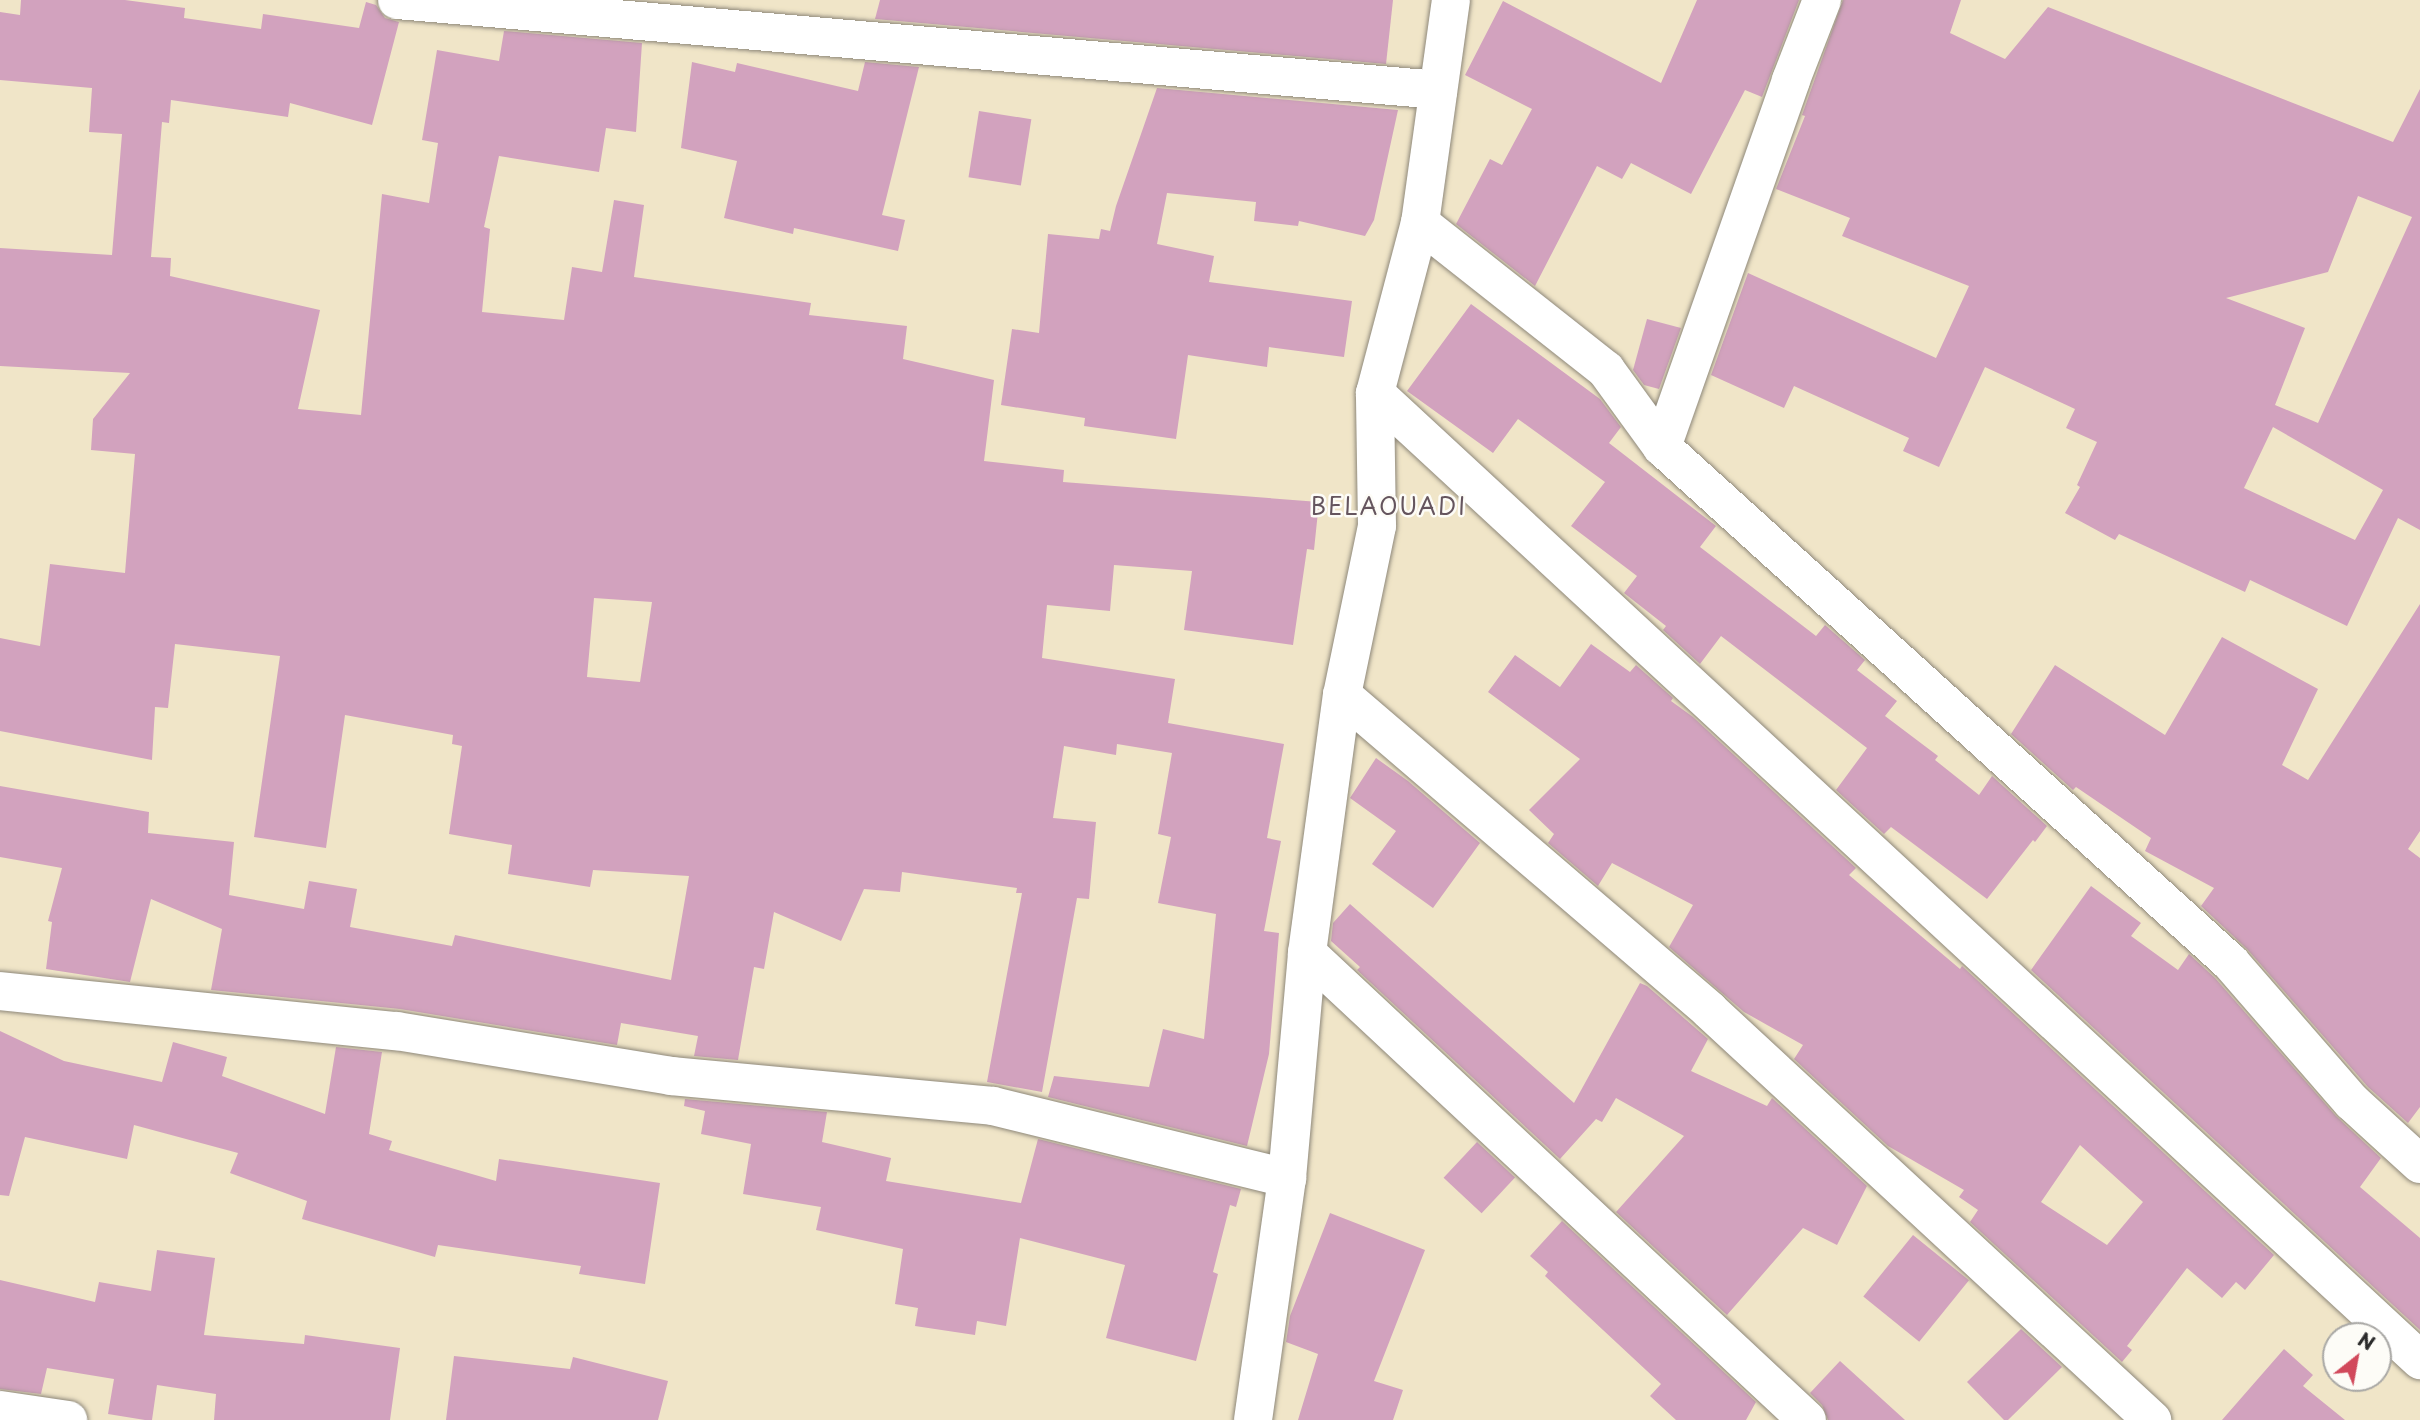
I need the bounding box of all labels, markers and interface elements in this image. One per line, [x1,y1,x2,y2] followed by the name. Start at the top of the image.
[1311,492,1467,520] district label: BELAOUADI
[2322,1322,2392,1392] north arrow
[2353,1325,2380,1357] text: N

